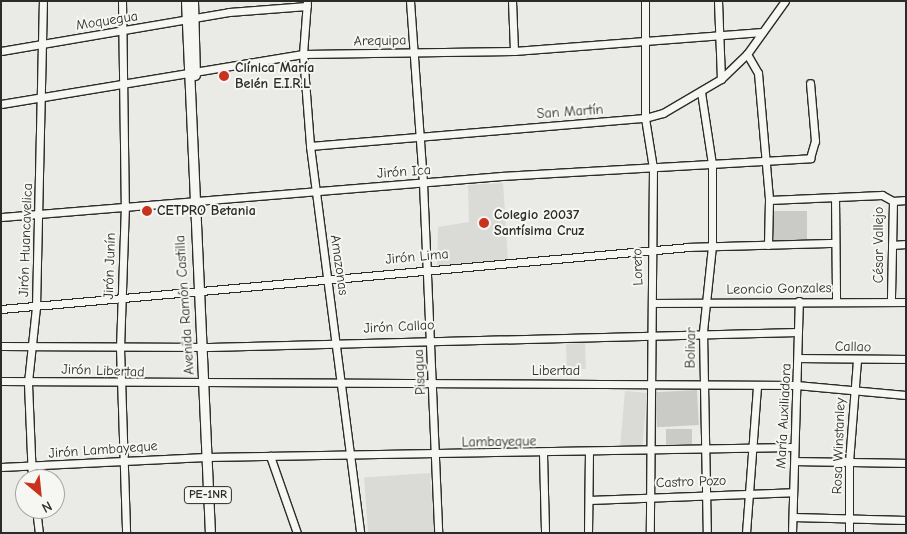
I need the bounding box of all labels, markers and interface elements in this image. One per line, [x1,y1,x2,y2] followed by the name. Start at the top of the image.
[75,8,139,34] street label: Moquegua
[354,32,406,50] street label: Arequipa
[235,60,314,92] place label: Clínica María Belén E.I.R.L
[217,69,231,83] marker: Clínica María Belén E.I.R.L
[536,101,604,123] street label: San Martín
[376,162,432,182] street label: Jirón Ica
[16,183,36,297] street label: Jirón Huancavelica
[157,203,256,219] place label: CETPRO Betania
[141,205,153,217] marker: CETPRO Betania
[494,207,584,240] place label: Colegio 20037 Santísima Cruz
[871,207,887,283] street label: César Vallejo
[478,217,490,229] marker: Colegio 20037 Santísima Cruz
[100,232,120,300] street label: Jirón Junín
[326,234,352,296] street label: Amazonas
[172,235,198,375] street label: Avenida Ramón Castilla
[385,246,449,268] street label: Jirón Lima
[629,248,647,286] street label: Loreto
[726,280,832,298] street label: Leoncio Gonzales
[363,317,435,337] street label: Jirón Callao
[682,328,700,368] street label: Bolivar
[835,338,871,356] street label: Callao
[410,349,430,395] street label: Pisagua
[61,361,145,381] street label: Jirón Libertad
[532,363,580,379] street label: Libertad
[773,363,795,469] street label: María Auxiliadora
[829,397,849,495] street label: Rosa Winstanley
[461,433,537,451] street label: Lambayeque
[48,438,158,462] street label: Jirón Lambayeque
[15,469,65,519] north arrow
[655,472,727,492] street label: Castro Pozo
[183,486,233,504] road number: PE-1NR
[39,497,55,516] text: N

